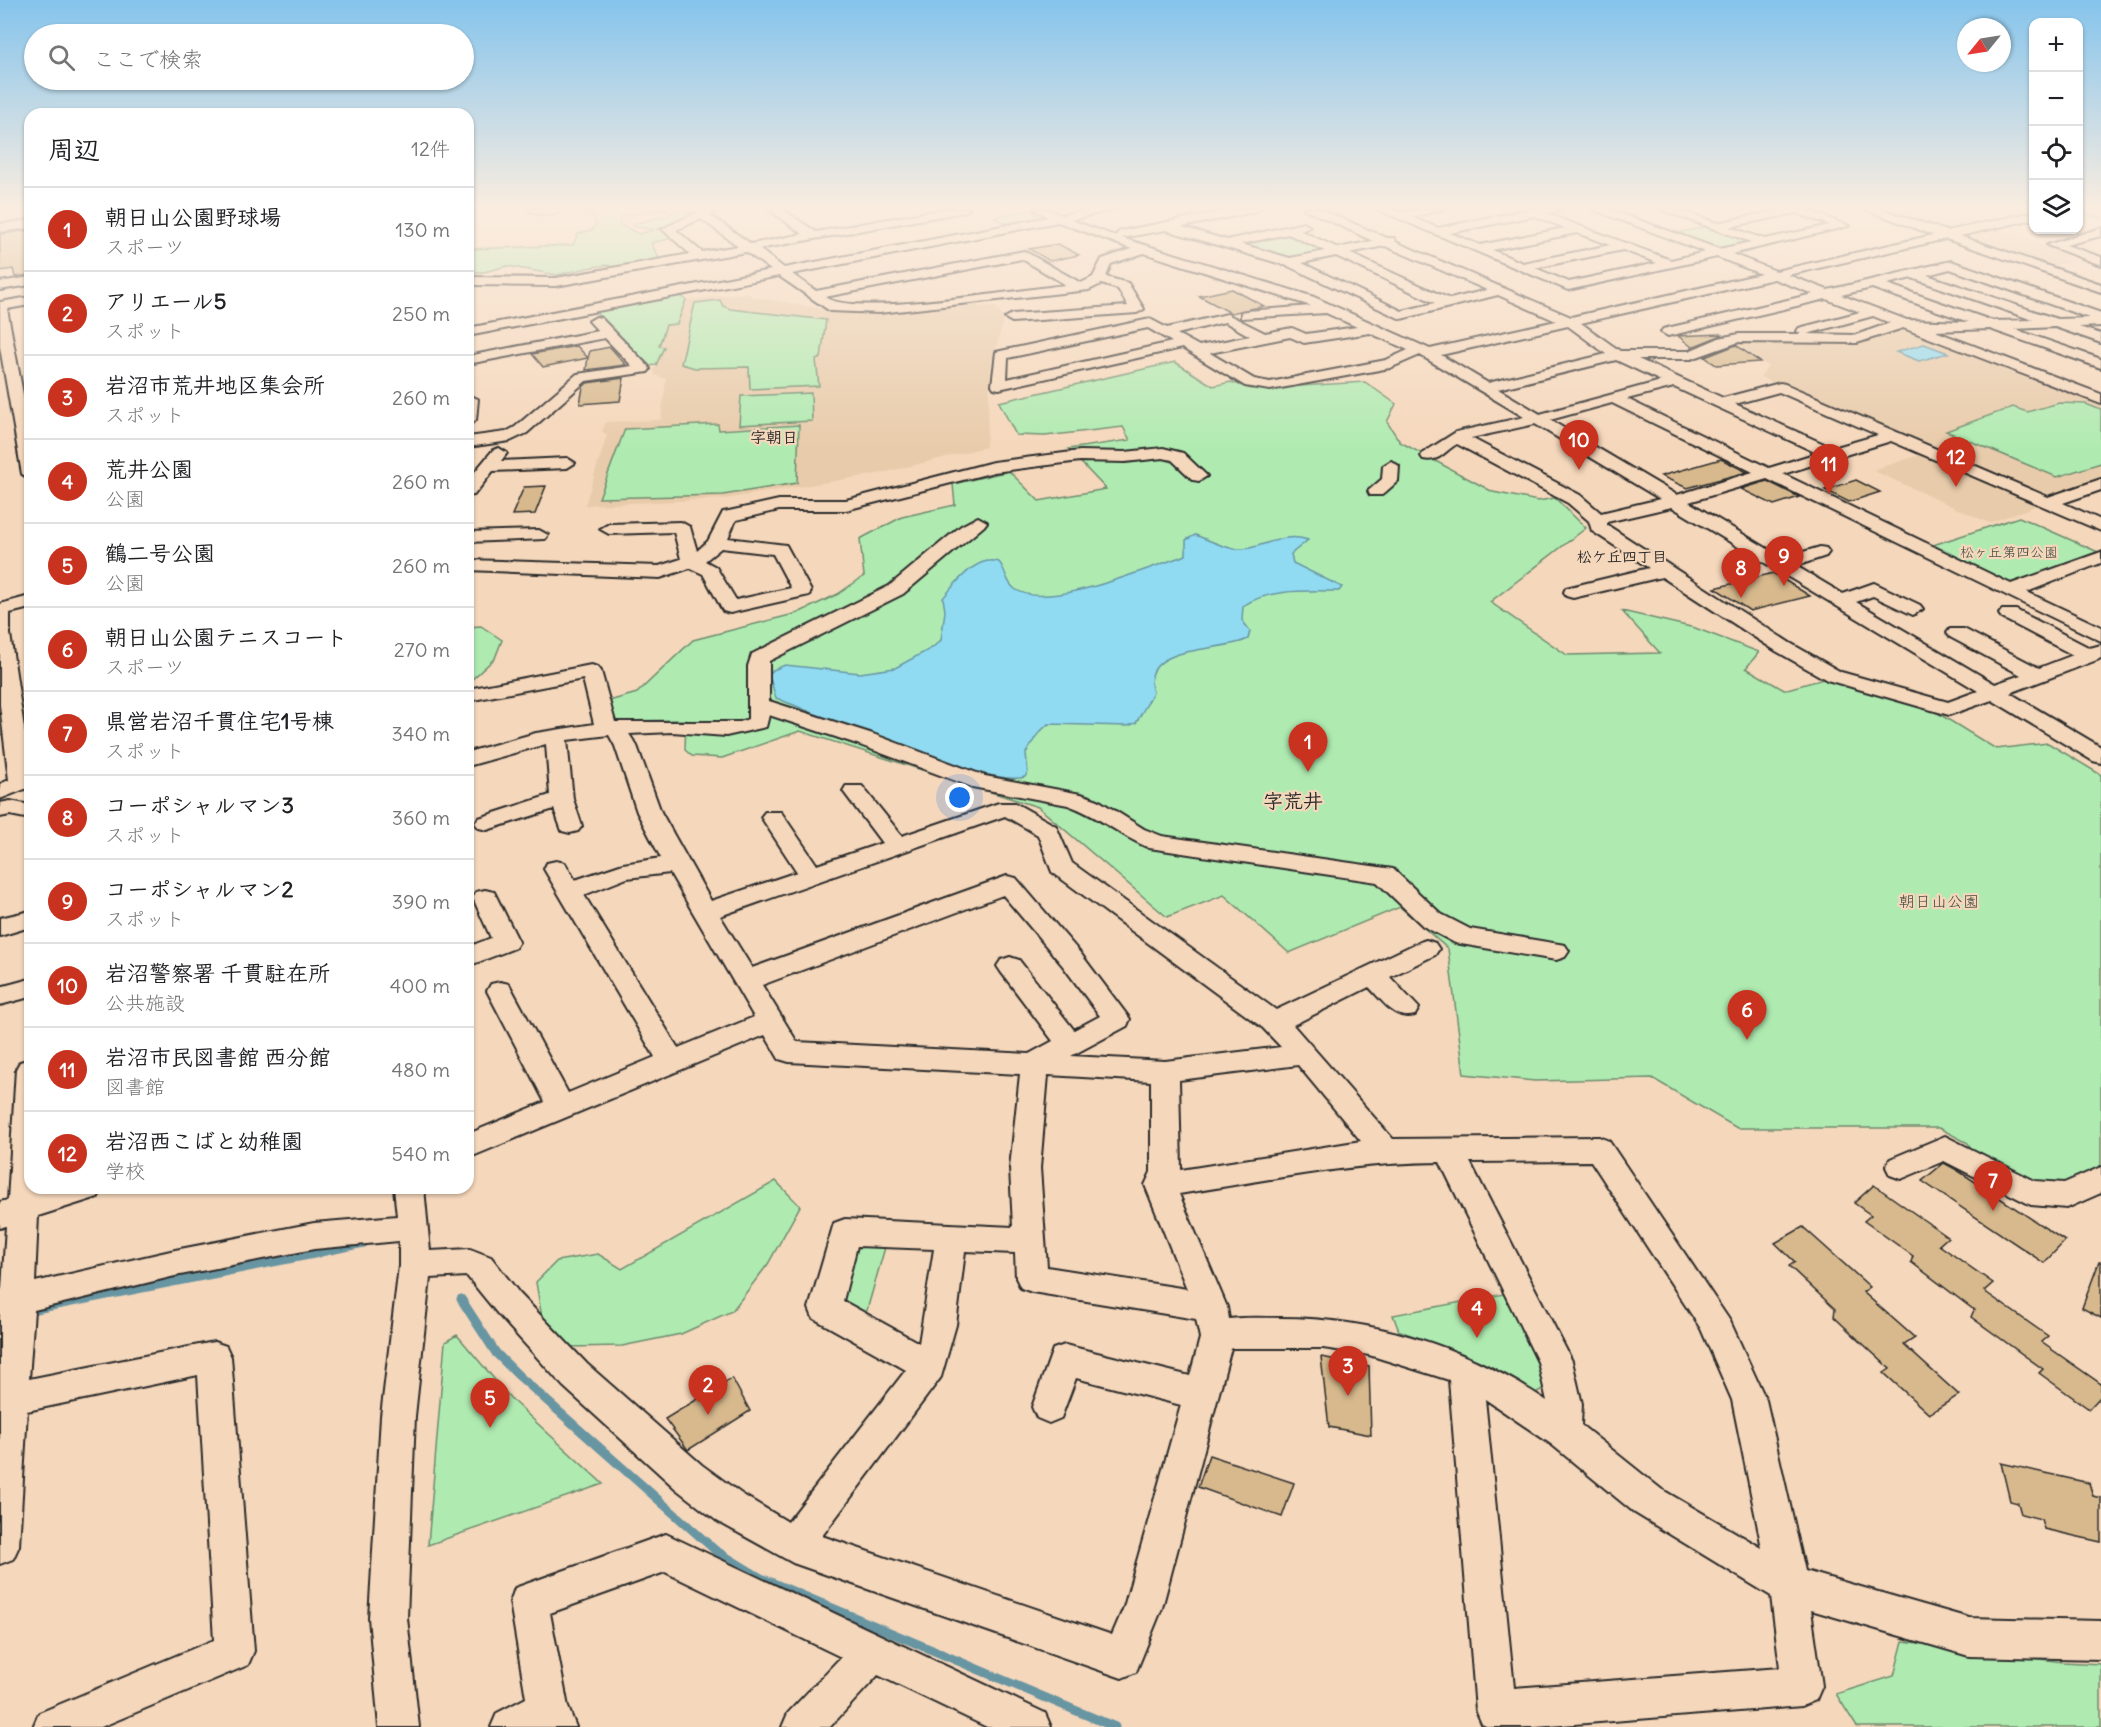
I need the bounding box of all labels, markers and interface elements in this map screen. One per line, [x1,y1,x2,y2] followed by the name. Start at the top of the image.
[1957,18,2011,72] north arrow
[2029,18,2083,234] map controls
[2029,18,2083,72] button: +
[24,24,474,90] search box
[45,41,78,74] icon: search
[93,45,203,73] text: ここで検索
[2029,72,2083,126] button: −
[2029,126,2083,180] button: locate
[48,133,100,166] text: 周辺
[411,136,450,161] text: 12件
[2029,180,2083,234] button: layers
[105,203,281,231] text: 朝日山公園野球場
[64,217,71,242] text: 1
[395,217,450,242] text: 130 m
[105,234,185,259] text: スポーツ
[105,287,226,315] text: アリエール5
[62,301,73,326] text: 2
[392,301,450,326] text: 250 m
[105,318,185,343] text: スポット
[105,371,325,399] text: 岩沼市荒井地区集会所
[62,385,73,410] text: 3
[392,385,450,410] text: 260 m
[105,402,185,427] text: スポット
[1560,420,1598,470] pin: 10
[750,427,798,447] district label: 字朝日
[1936,438,1976,487] pin: 12
[1810,444,1848,494] pin: 11
[105,455,193,483] text: 荒井公園
[62,469,73,494] text: 4
[392,469,450,494] text: 260 m
[105,486,145,511] text: 公園
[1764,536,1804,586] pin: 9
[105,539,215,567] text: 鶴二号公園
[1960,543,2058,561] park label: 松ヶ丘第四公園
[1577,547,1667,566] district label: 松ケ丘四丁目
[1722,548,1760,598] pin: 8
[62,553,73,578] text: 5
[392,553,450,578] text: 260 m
[105,570,145,595] text: 公園
[105,623,347,651] text: 朝日山公園テニスコート
[62,637,73,662] text: 6
[394,637,450,662] text: 270 m
[105,654,185,679] text: スポーツ
[105,707,334,735] text: 県営岩沼千貫住宅1号棟
[63,721,72,746] text: 7
[392,721,450,746] text: 340 m
[1288,722,1328,772] pin: 1
[105,738,185,763] text: スポット
[945,783,974,812] your location
[1263,788,1323,813] district label: 字荒井
[105,791,294,819] text: コーポシャルマン3
[62,805,73,830] text: 8
[392,805,450,830] text: 360 m
[105,822,185,847] text: スポット
[105,875,294,903] text: コーポシャルマン2
[62,889,73,914] text: 9
[392,889,450,914] text: 390 m
[1899,891,1979,911] park label: 朝日山公園
[105,906,185,931] text: スポット
[105,959,330,987] text: 岩沼警察署 千貫駐在所
[57,973,78,998] text: 10
[390,973,450,998] text: 400 m
[105,990,185,1015] text: 公共施設
[1728,990,1766,1040] pin: 6
[105,1043,330,1071] text: 岩沼市民図書館 西分館
[60,1057,75,1082] text: 11
[391,1057,450,1082] text: 480 m
[105,1074,165,1099] text: 図書館
[105,1127,303,1155] text: 岩沼西こばと幼稚園
[58,1141,77,1166] text: 12
[391,1141,450,1166] text: 540 m
[105,1158,145,1183] text: 学校
[1974,1162,2012,1211] pin: 7
[1458,1288,1496,1338] pin: 4
[1328,1346,1368,1396] pin: 3
[688,1366,728,1415] pin: 2
[470,1378,510,1428] pin: 5

